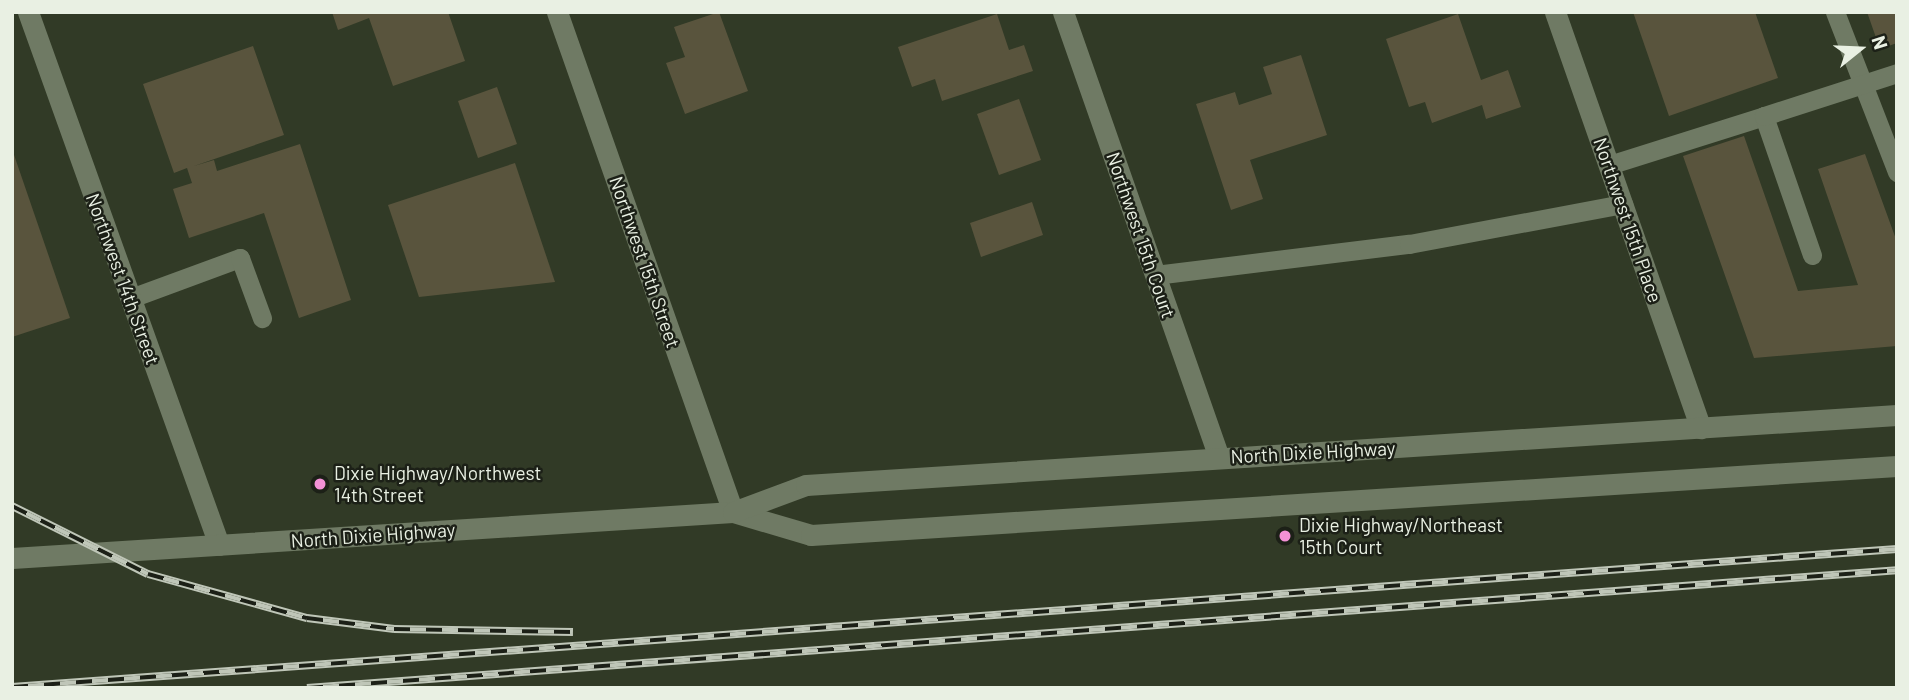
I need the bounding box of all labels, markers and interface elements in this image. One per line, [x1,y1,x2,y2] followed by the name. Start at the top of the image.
[1825,14,1895,84] north arrow
[1868,33,1893,52] text: N
[1589,134,1667,306] street label: Northwest 15th Place
[1102,149,1180,321] street label: Northwest 15th Court
[605,173,685,351] street label: Northwest 15th Street
[81,190,165,368] street label: Northwest 14th Street
[1230,436,1396,468] street label: North Dixie Highway
[334,462,542,506] place label: Dixie Highway/Northwest 14th Street
[312,476,328,492] marker: Dixie Highway/Northwest 14th Street
[1299,514,1503,558] place label: Dixie Highway/Northeast 15th Court
[290,518,456,552] street label: North Dixie Highway
[1277,528,1293,544] marker: Dixie Highway/Northeast 15th Court

